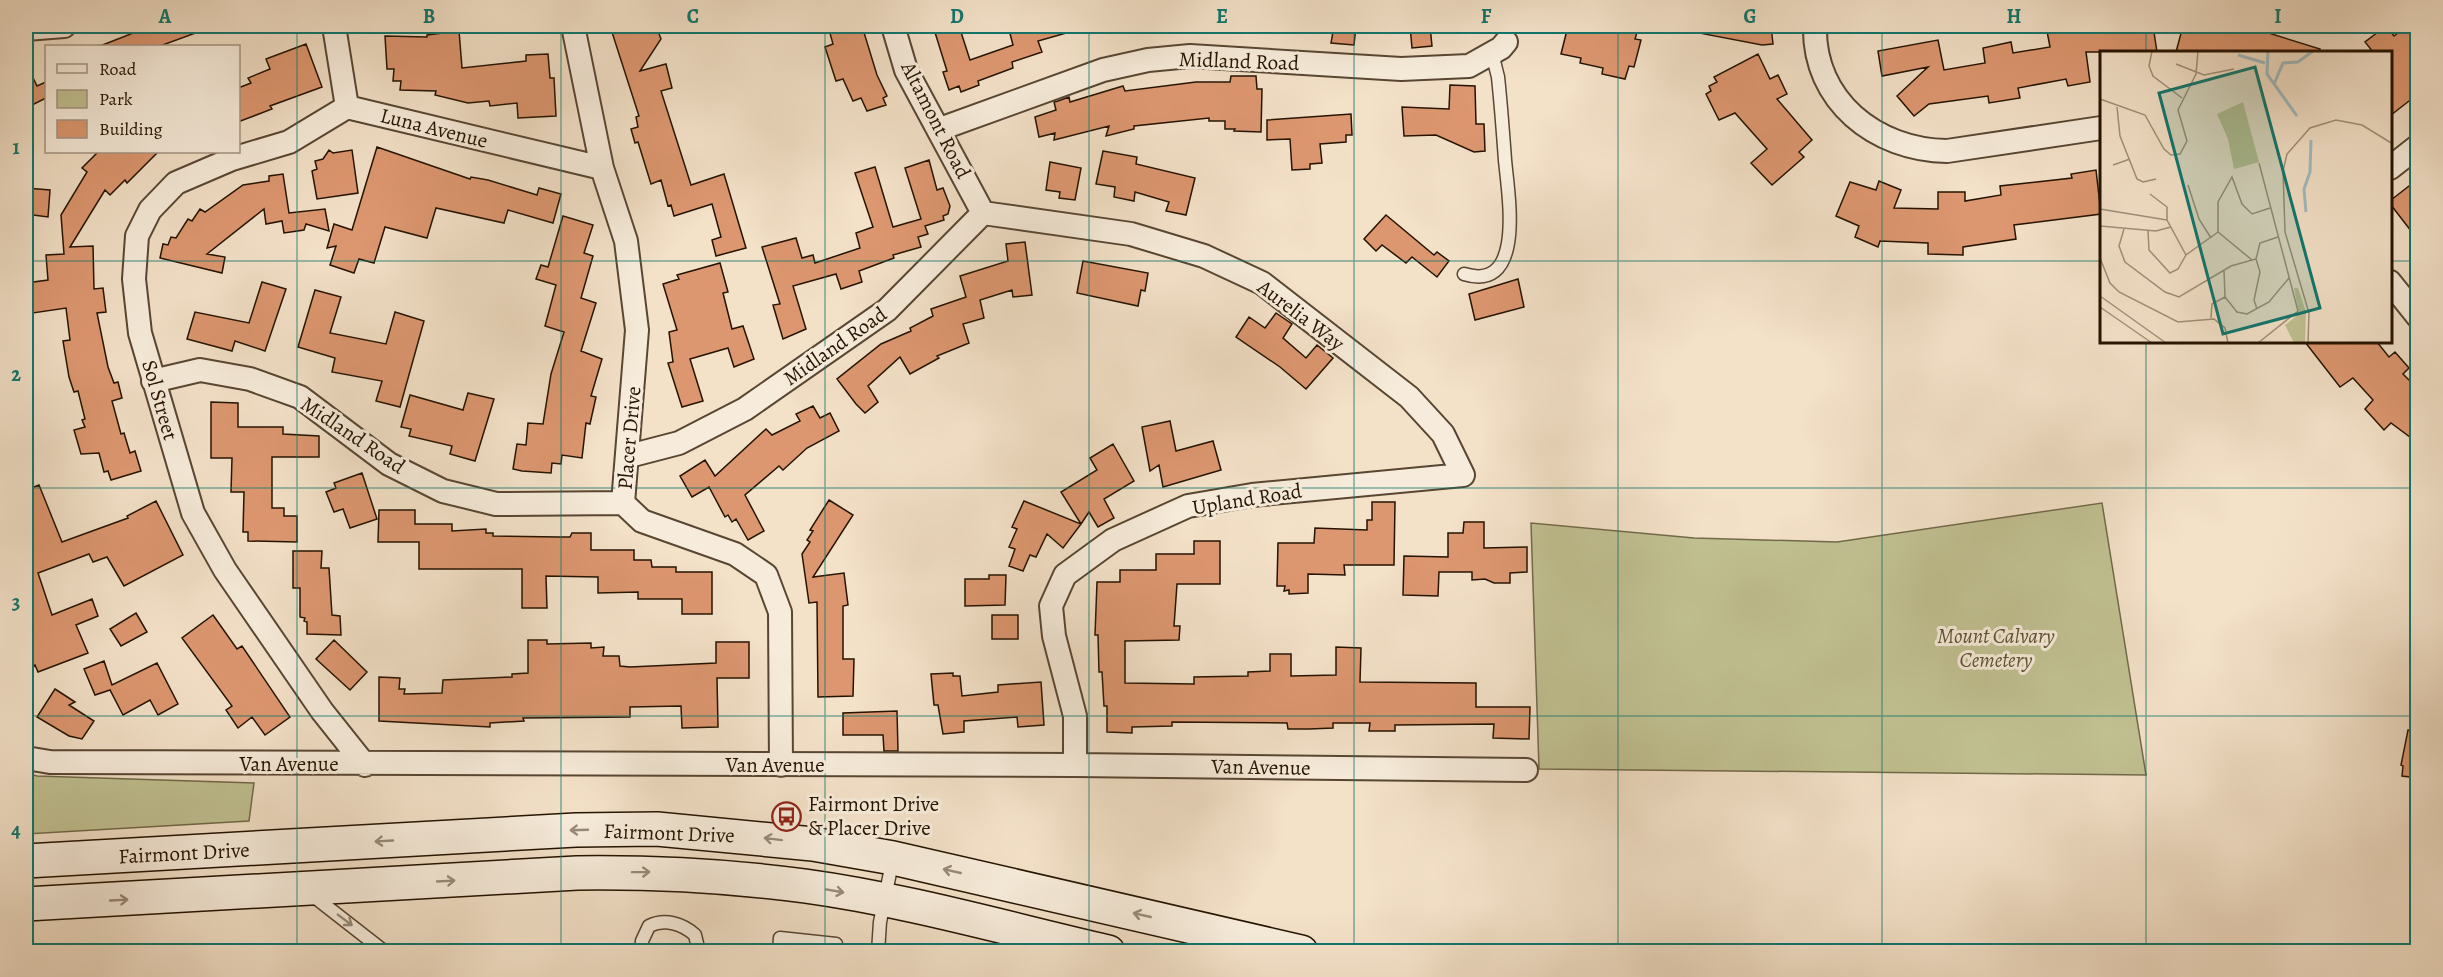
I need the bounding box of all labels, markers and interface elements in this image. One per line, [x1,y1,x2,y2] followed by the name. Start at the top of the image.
[158,3,172,30] text: A
[423,3,435,30] text: B
[687,3,699,30] text: C
[950,3,964,30] text: D
[1216,3,1228,30] text: E
[1481,3,1492,30] text: F
[1743,3,1757,30] text: G
[2007,3,2022,30] text: H
[2274,3,2282,30] text: I
[45,45,240,153] legend
[1178,45,1300,77] street label: Midland Road
[2100,51,2392,344] inset map
[894,56,978,184] street label: Altamont Road
[99,57,137,81] text: Road
[99,87,133,111] text: Park
[377,101,491,155] street label: Luna Avenue
[99,117,163,141] text: Building
[12,134,20,161] text: 1
[1251,272,1351,357] street label: Aurelia Way
[778,300,893,392] street label: Midland Road
[135,357,185,443] street label: Sol Street
[11,361,21,388] text: 2
[611,385,647,491] street label: Placer Drive
[295,390,411,481] street label: Midland Road
[1190,476,1304,521] street label: Upland Road
[12,589,20,616] text: 3
[1937,622,2055,674] park label: Mount Calvary Cemetery
[238,750,339,778] street label: Van Avenue
[724,751,825,779] street label: Van Avenue
[1210,752,1311,782] street label: Van Avenue
[808,790,939,842] place label: Fairmont Drive & Placer Drive
[771,800,803,832] bus stop icon: Fairmont Drive & Placer Drive
[11,817,21,844] text: 4
[603,817,735,849] street label: Fairmont Drive
[569,824,589,836] one-way arrow
[764,833,784,844] one-way arrow
[118,836,250,870] street label: Fairmont Drive
[375,836,395,847] one-way arrow
[943,865,962,877] one-way arrow
[630,866,650,878] one-way arrow
[436,875,456,886] one-way arrow
[824,886,844,897] one-way arrow
[108,895,128,906] one-way arrow
[1133,909,1152,920] one-way arrow
[336,914,352,927] one-way arrow

